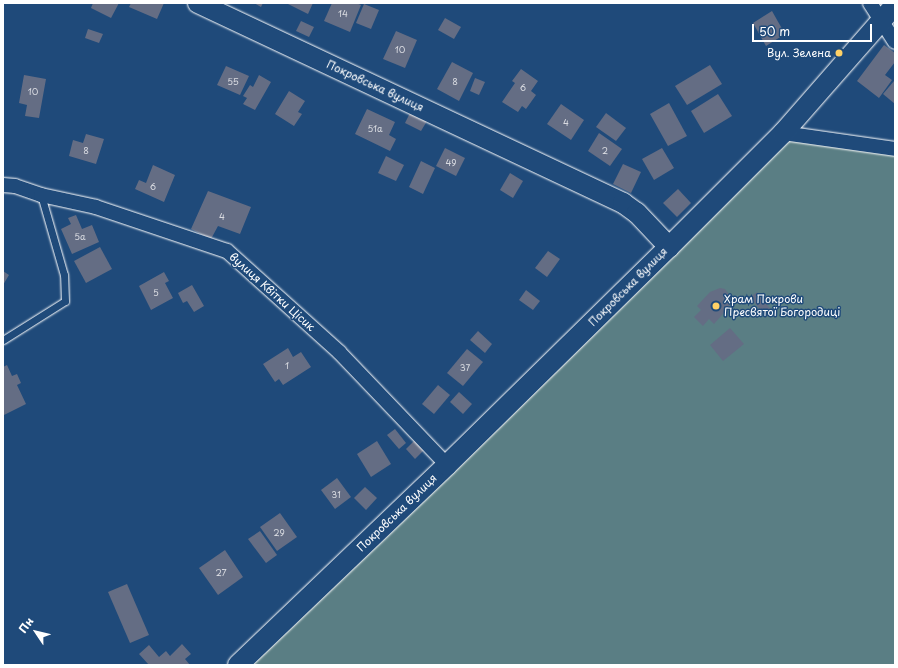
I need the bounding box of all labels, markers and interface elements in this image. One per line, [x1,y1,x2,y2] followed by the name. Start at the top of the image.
[338,8,348,18] house number: 14
[754,16,874,42] scale bar
[759,22,790,40] text: 50 m
[395,44,405,54] house number: 10
[767,46,831,60] place label: Вул. Зелена
[834,48,844,58] marker: Вул. Зелена
[324,58,426,114] street label: Покровська вулиця
[227,76,239,86] house number: 55
[452,76,458,86] house number: 8
[520,82,526,92] house number: 6
[28,86,38,96] house number: 10
[563,117,569,127] house number: 4
[367,123,383,133] house number: 51а
[83,145,89,155] house number: 8
[602,145,608,155] house number: 2
[445,157,457,167] house number: 49
[150,181,156,191] house number: 6
[219,211,225,221] house number: 4
[74,231,86,241] house number: 5а
[586,245,670,329] street label: Покровська вулиця
[226,250,318,334] street label: вулиця Квітки Цісик
[153,287,159,297] house number: 5
[724,293,841,319] place label: Храм Покрови Пресвятої Богородиці
[711,301,721,311] marker: Храм Покрови Пресвятої Богородиці
[285,360,289,370] house number: 1
[460,362,470,372] house number: 37
[354,471,440,555] street label: Покровська вулиця
[331,489,341,499] house number: 31
[273,527,285,537] house number: 29
[215,567,227,577] house number: 27
[16,612,56,652] north arrow
[14,613,37,636] text: Пн

